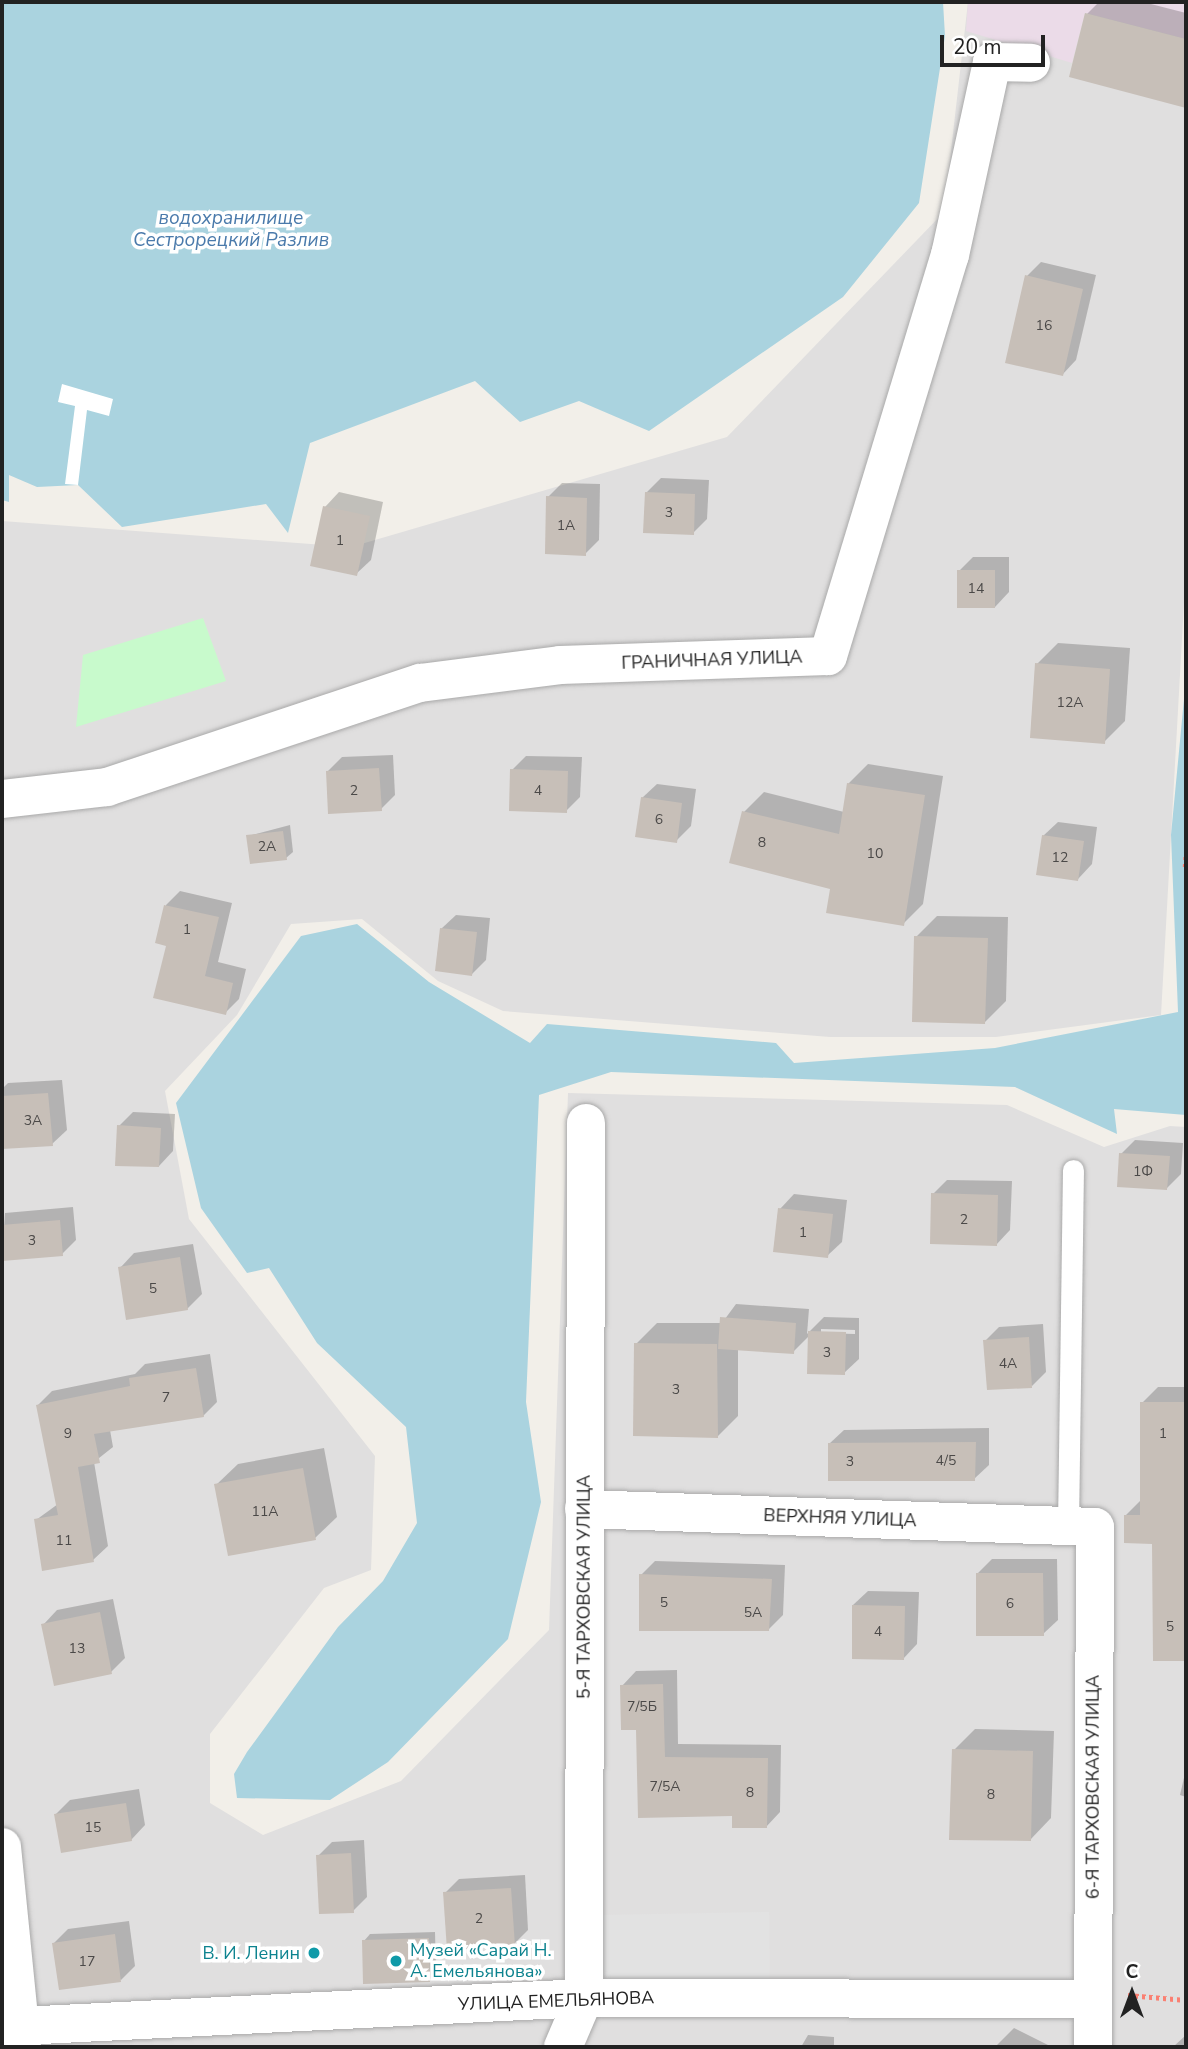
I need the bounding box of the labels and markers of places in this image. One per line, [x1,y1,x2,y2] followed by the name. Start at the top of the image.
[410,1940,552,1982] place label: Музей «Сарай Н. А. Емельянова»
[202,1942,300,1964] place label: В. И. Ленин
[306,1945,322,1961] marker: В. И. Ленин
[388,1953,404,1969] marker: Музей «Сарай Н. А. Емельянова»

